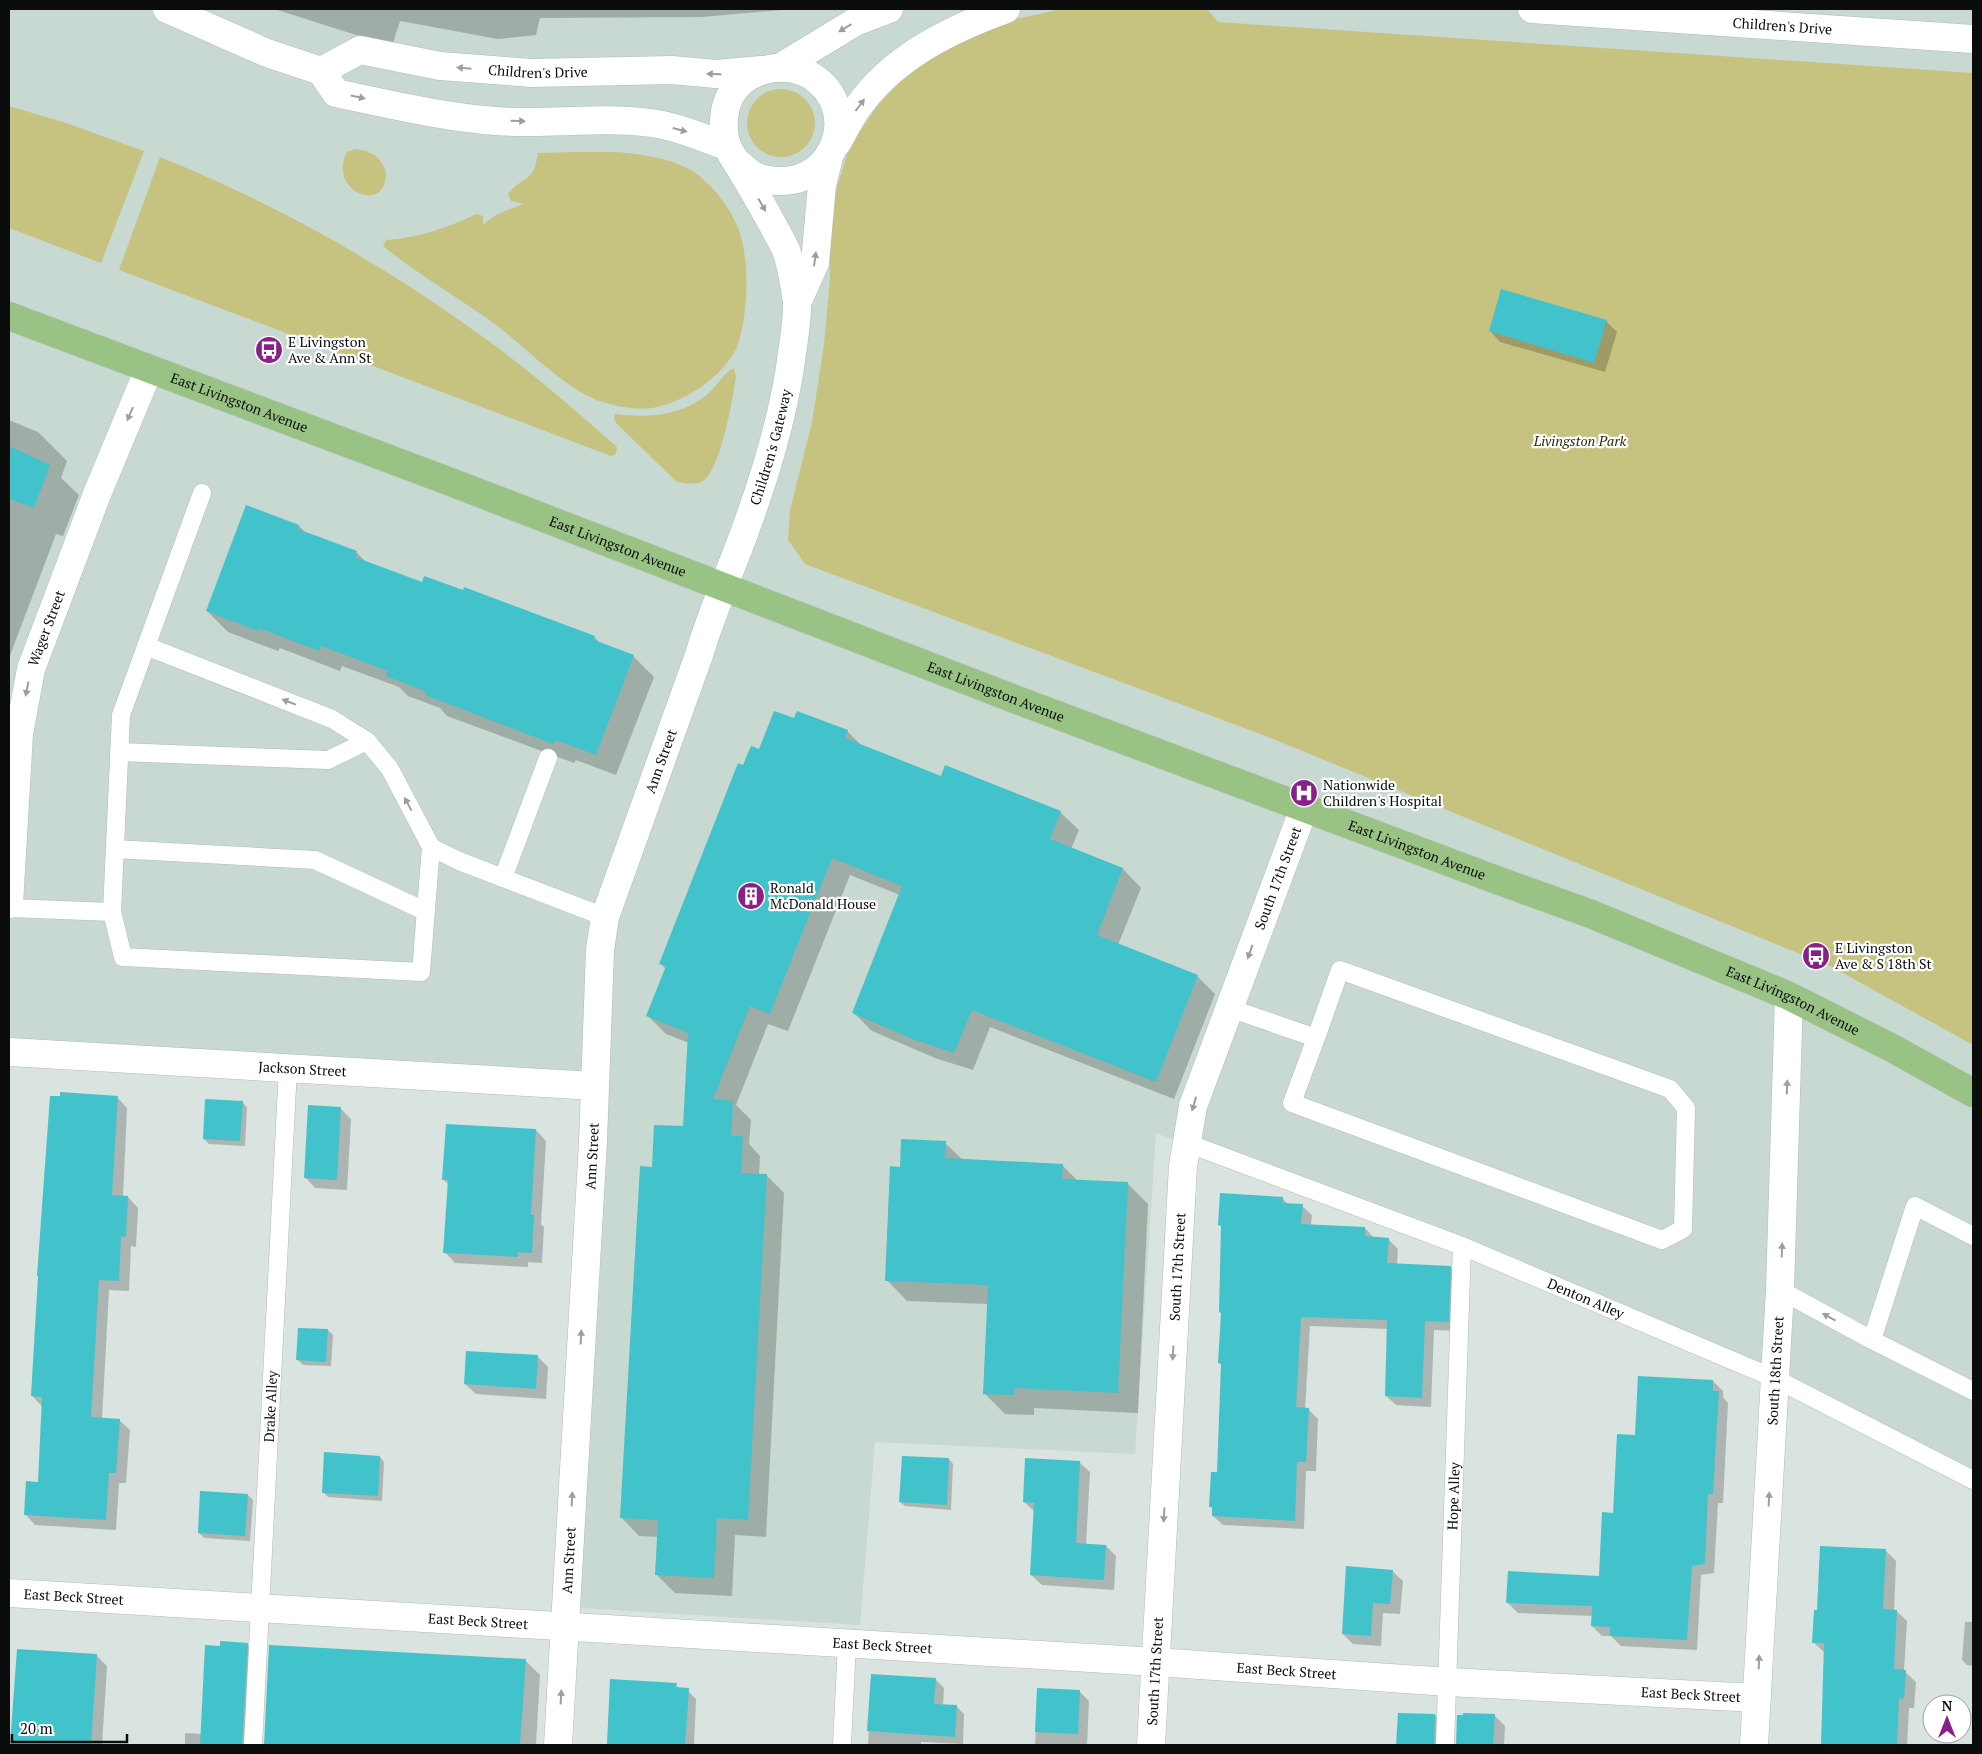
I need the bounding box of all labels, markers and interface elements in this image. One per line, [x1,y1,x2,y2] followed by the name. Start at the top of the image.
[1732,13,1833,38] street label: Children's Drive
[838,24,851,33] one-way arrow
[487,60,588,82] street label: Children's Drive
[456,63,472,71] one-way arrow
[706,69,722,77] one-way arrow
[350,94,366,102] one-way arrow
[855,99,866,112] one-way arrow
[510,117,526,125] one-way arrow
[672,127,687,135] one-way arrow
[757,199,766,212] one-way arrow
[811,250,819,266] one-way arrow
[288,332,372,367] place label: E Livingston Ave & Ann St
[254,335,284,365] bus stop icon: E Livingston Ave & Ann St
[168,368,311,437] street label: East Livingston Avenue
[745,386,795,507] street label: Children's Gateway
[126,407,134,421] one-way arrow
[1533,431,1627,450] park label: Livingston Park
[547,511,689,581] street label: East Livingston Avenue
[23,587,69,669] street label: Wager Street
[925,656,1067,726] street label: East Livingston Avenue
[23,681,31,697] one-way arrow
[281,698,296,706] one-way arrow
[640,726,681,796] street label: Ann Street
[1323,775,1442,810] place label: Nationwide Children's Hospital
[1289,778,1319,808] hospital icon: Nationwide Children's Hospital
[404,796,412,811] one-way arrow
[1346,815,1489,884] street label: East Livingston Avenue
[1250,823,1306,932] street label: South 17th Street
[770,878,876,913] place label: Ronald McDonald House
[736,881,766,911] building icon: Ronald McDonald House
[1835,938,1933,973] place label: E Livingston Ave & S 18th St
[1801,941,1831,971] bus stop icon: E Livingston Ave & S 18th St
[1246,945,1254,960] one-way arrow
[1723,961,1863,1039] street label: East Livingston Avenue
[258,1056,348,1081] street label: Jackson Street
[1783,1079,1791,1095] one-way arrow
[1190,1097,1198,1112] one-way arrow
[580,1121,603,1190] street label: Ann Street
[1164,1211,1189,1322] street label: South 17th Street
[1778,1242,1786,1258] one-way arrow
[1545,1273,1628,1323] street label: Denton Alley
[1822,1313,1837,1321] one-way arrow
[1762,1315,1788,1426] street label: South 18th Street
[578,1329,586,1345] one-way arrow
[1168,1345,1176,1361] one-way arrow
[259,1369,281,1443] street label: Drake Alley
[1442,1461,1464,1530] street label: Hope Alley
[568,1491,576,1507] one-way arrow
[1765,1491,1773,1507] one-way arrow
[1159,1508,1167,1524] one-way arrow
[557,1525,580,1594] street label: Ann Street
[23,1584,125,1609] street label: East Beck Street
[428,1608,530,1633] street label: East Beck Street
[1142,1615,1167,1726] street label: South 17th Street
[832,1633,934,1658] street label: East Beck Street
[1756,1653,1764,1669] one-way arrow
[1236,1658,1338,1683] street label: East Beck Street
[1640,1682,1742,1706] street label: East Beck Street
[558,1688,566,1704] one-way arrow
[1922,1694,1972,1744] north arrow
[1942,1696,1953,1715] text: N
[12,1712,128,1744] scale bar
[20,1718,53,1738] text: 20 m

